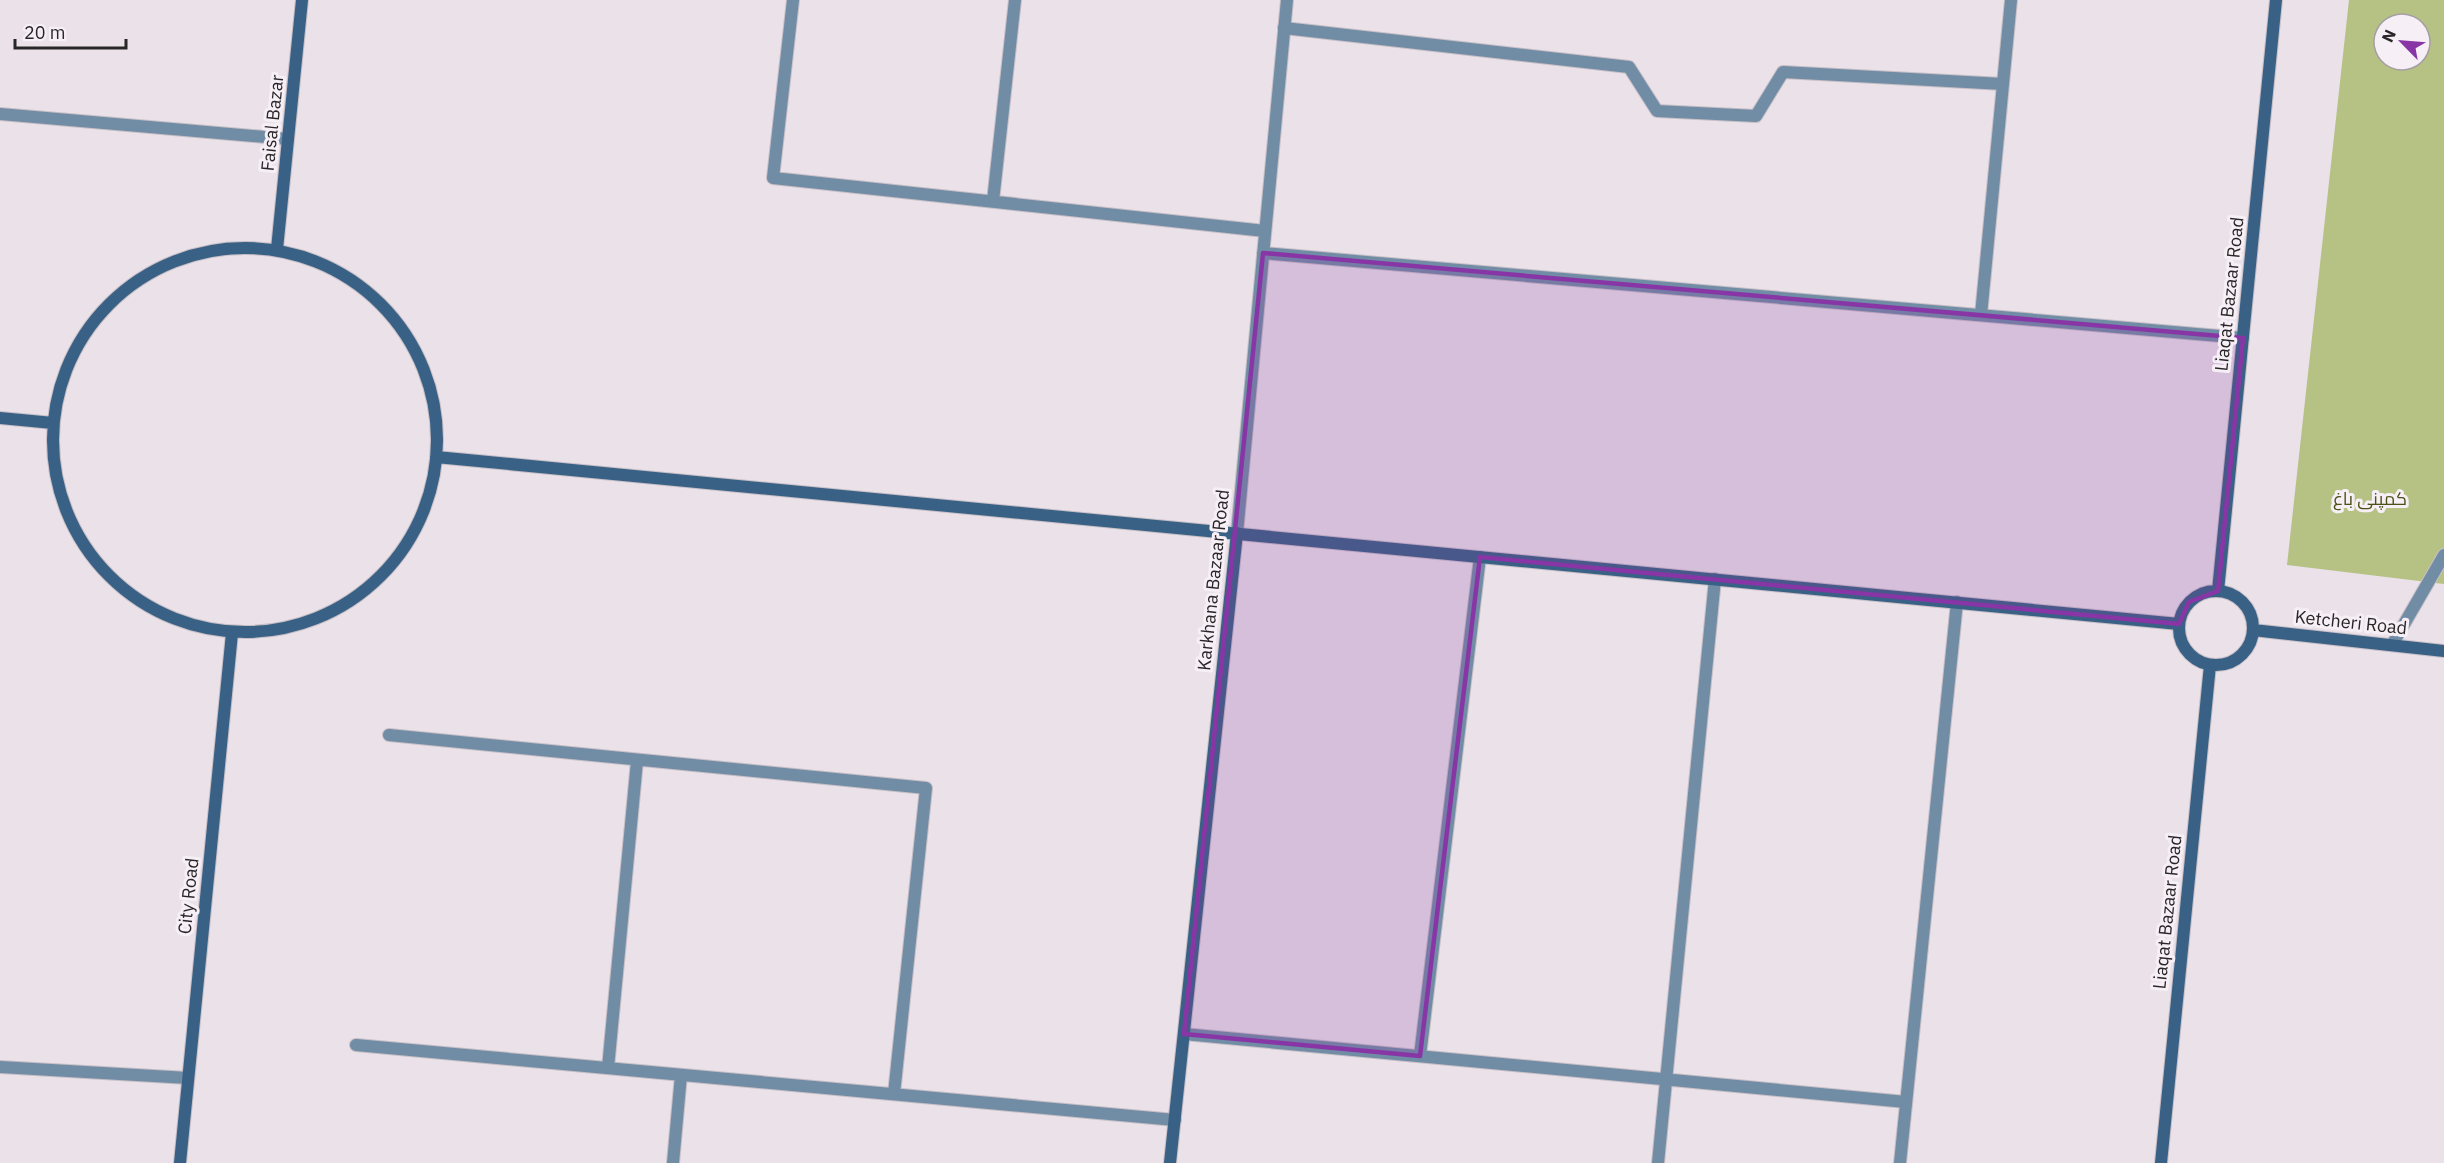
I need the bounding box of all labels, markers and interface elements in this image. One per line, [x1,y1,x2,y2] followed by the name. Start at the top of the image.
[15,12,126,50] scale bar
[2372,12,2432,72] north arrow
[24,21,66,44] text: 20 m
[2377,26,2400,45] text: N
[255,73,289,172] street label: Faisal Bazar
[2209,216,2249,372] street label: Liaqat Bazaar Road
[2333,487,2407,511] park label: کمپنی باغ
[1192,488,1234,672] street label: Karkhana Bazaar Road
[2294,605,2408,639] street label: Ketcheri Road
[2147,834,2187,990] street label: Liaqat Bazaar Road
[173,857,203,935] street label: City Road

